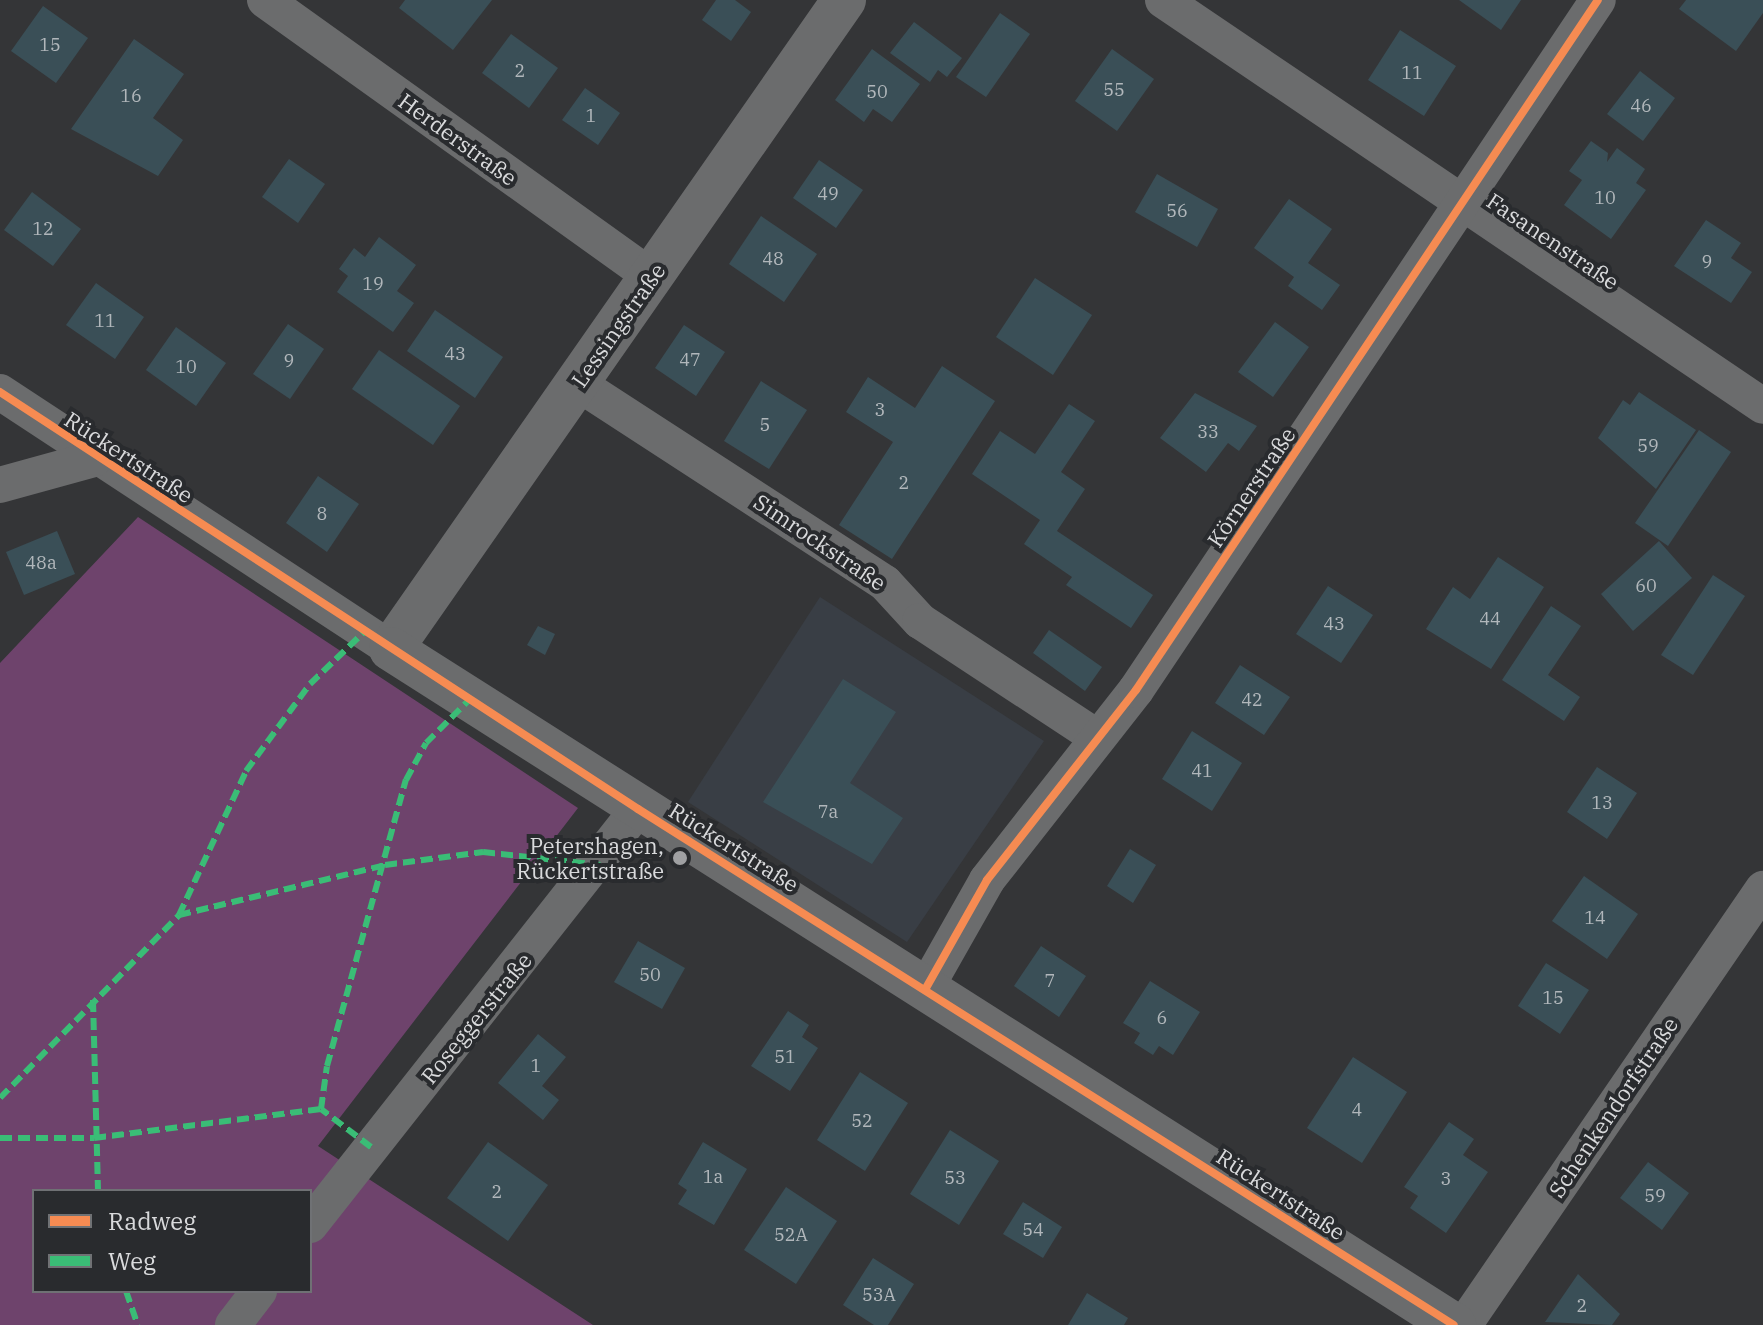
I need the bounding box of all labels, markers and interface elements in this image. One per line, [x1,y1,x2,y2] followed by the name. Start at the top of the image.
[39,34,61,56] house number: 15
[515,60,525,82] house number: 2
[1401,62,1423,84] house number: 11
[1103,79,1125,101] house number: 55
[866,81,888,103] house number: 50
[120,85,142,107] house number: 16
[394,87,522,191] street label: Herderstraße
[1630,95,1652,117] house number: 46
[586,105,596,127] house number: 1
[817,183,839,205] house number: 49
[1482,187,1624,295] street label: Fasanenstraße
[1594,187,1616,209] house number: 10
[1166,200,1188,222] house number: 56
[32,218,54,240] house number: 12
[762,248,784,270] house number: 48
[1702,251,1712,273] house number: 9
[566,258,670,392] street label: Lessingstraße
[362,273,384,295] house number: 19
[94,310,116,332] house number: 11
[444,343,466,365] house number: 43
[679,349,701,371] house number: 47
[284,350,294,372] house number: 9
[175,356,197,378] house number: 10
[875,399,885,421] house number: 3
[60,406,198,508] street label: Rückertstraße
[760,414,770,436] house number: 5
[1197,421,1219,443] house number: 33
[1201,422,1301,552] street label: Körnerstraße
[1637,435,1659,457] house number: 59
[899,472,909,494] house number: 2
[749,488,891,596] street label: Simrockstraße
[317,503,327,525] house number: 8
[25,552,57,574] house number: 48a
[1635,575,1657,597] house number: 60
[1479,608,1501,630] house number: 44
[1323,613,1345,635] house number: 43
[1241,689,1263,711] house number: 42
[1191,760,1213,782] house number: 41
[1591,792,1613,814] house number: 13
[664,797,804,897] street label: Rückertstraße
[818,801,838,823] house number: 7a
[516,832,664,884] place label: Petershagen, Rückertstraße
[671,849,689,867] marker: Petershagen, Rückertstraße
[1584,907,1606,929] house number: 14
[415,947,537,1089] street label: Roseggerstraße
[639,964,661,986] house number: 50
[1045,970,1055,992] house number: 7
[1542,987,1564,1009] house number: 15
[1157,1007,1167,1029] house number: 6
[1543,1012,1683,1202] street label: Schenkendorfstraße
[774,1046,796,1068] house number: 51
[531,1055,541,1077] house number: 1
[1352,1099,1362,1121] house number: 4
[851,1110,873,1132] house number: 52
[1212,1143,1350,1245] street label: Rückertstraße
[703,1166,723,1188] house number: 1a
[944,1167,966,1189] house number: 53
[1441,1168,1451,1190] house number: 3
[492,1181,502,1203] house number: 2
[1644,1185,1666,1207] house number: 59
[32,1189,312,1293] legend
[108,1205,196,1237] text: Radweg
[1022,1219,1044,1241] house number: 54
[774,1224,808,1246] house number: 52A
[108,1245,156,1277] text: Weg
[862,1284,896,1306] house number: 53A
[1577,1295,1587,1317] house number: 2

